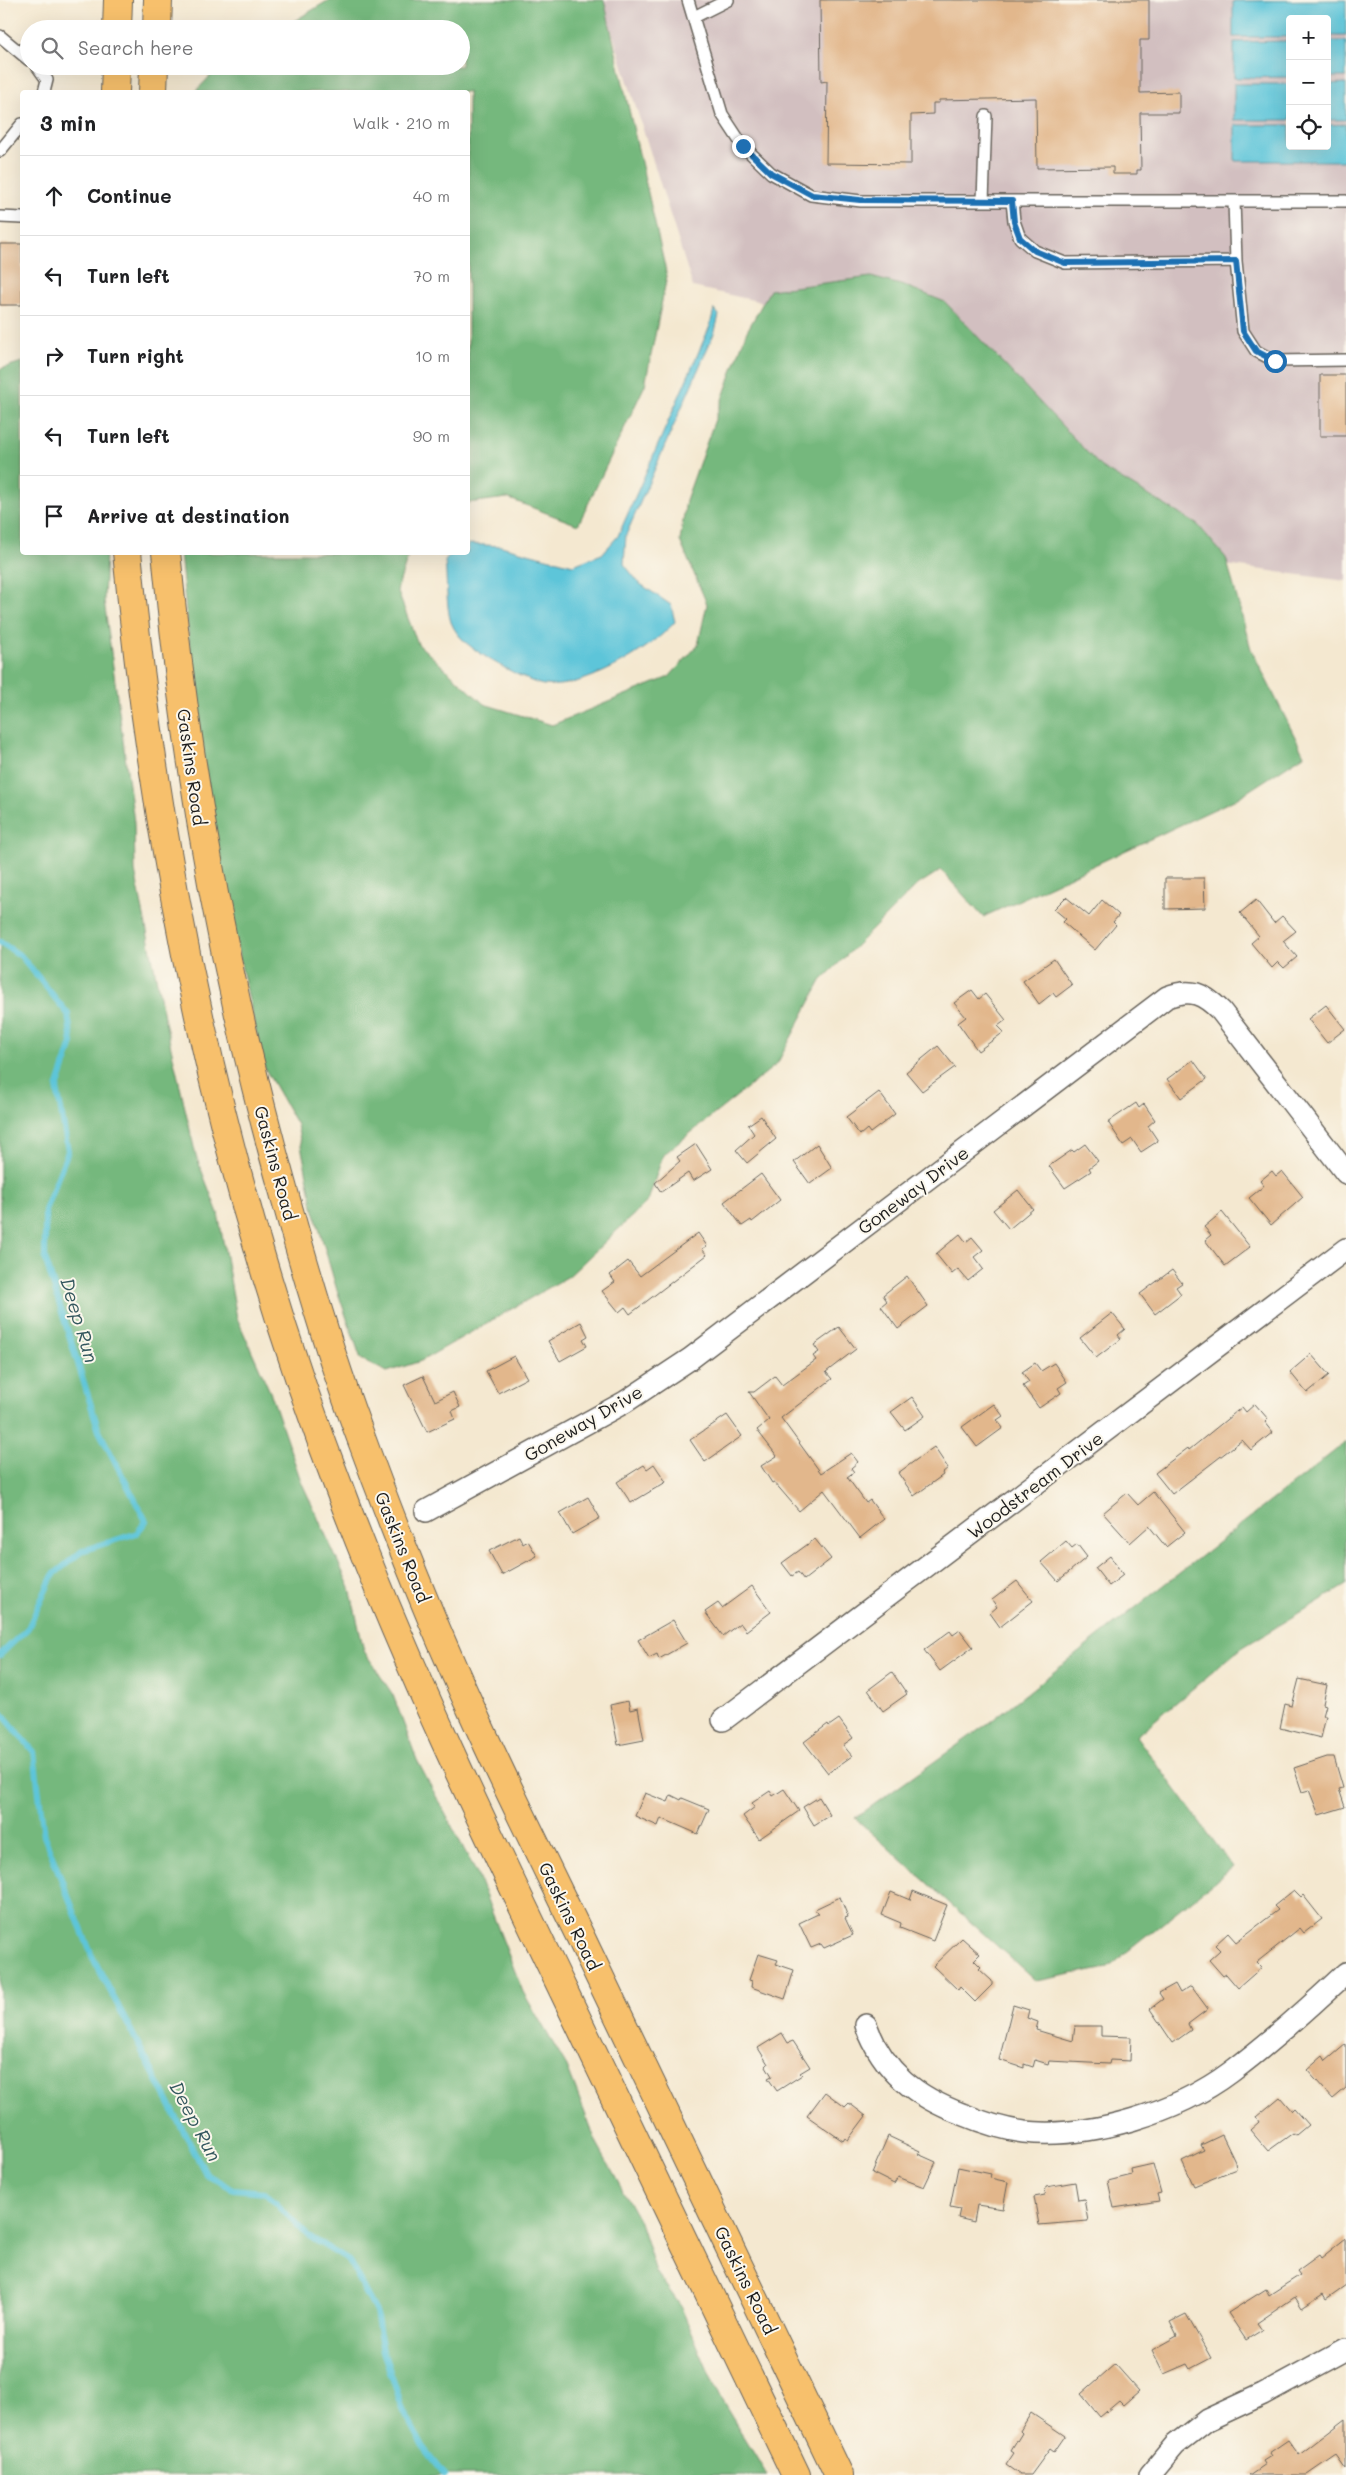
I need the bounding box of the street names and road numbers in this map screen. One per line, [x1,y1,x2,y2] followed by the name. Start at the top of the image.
[172,707,212,827] street label: Gaskins Road
[249,1103,303,1223] street label: Gaskins Road
[853,1140,973,1240] street label: Goneway Drive
[519,1379,647,1467] street label: Goneway Drive
[962,1426,1108,1544] street label: Woodstream Drive
[370,1488,436,1606] street label: Gaskins Road
[533,1858,607,1974] street label: Gaskins Road
[709,2222,783,2338] street label: Gaskins Road

